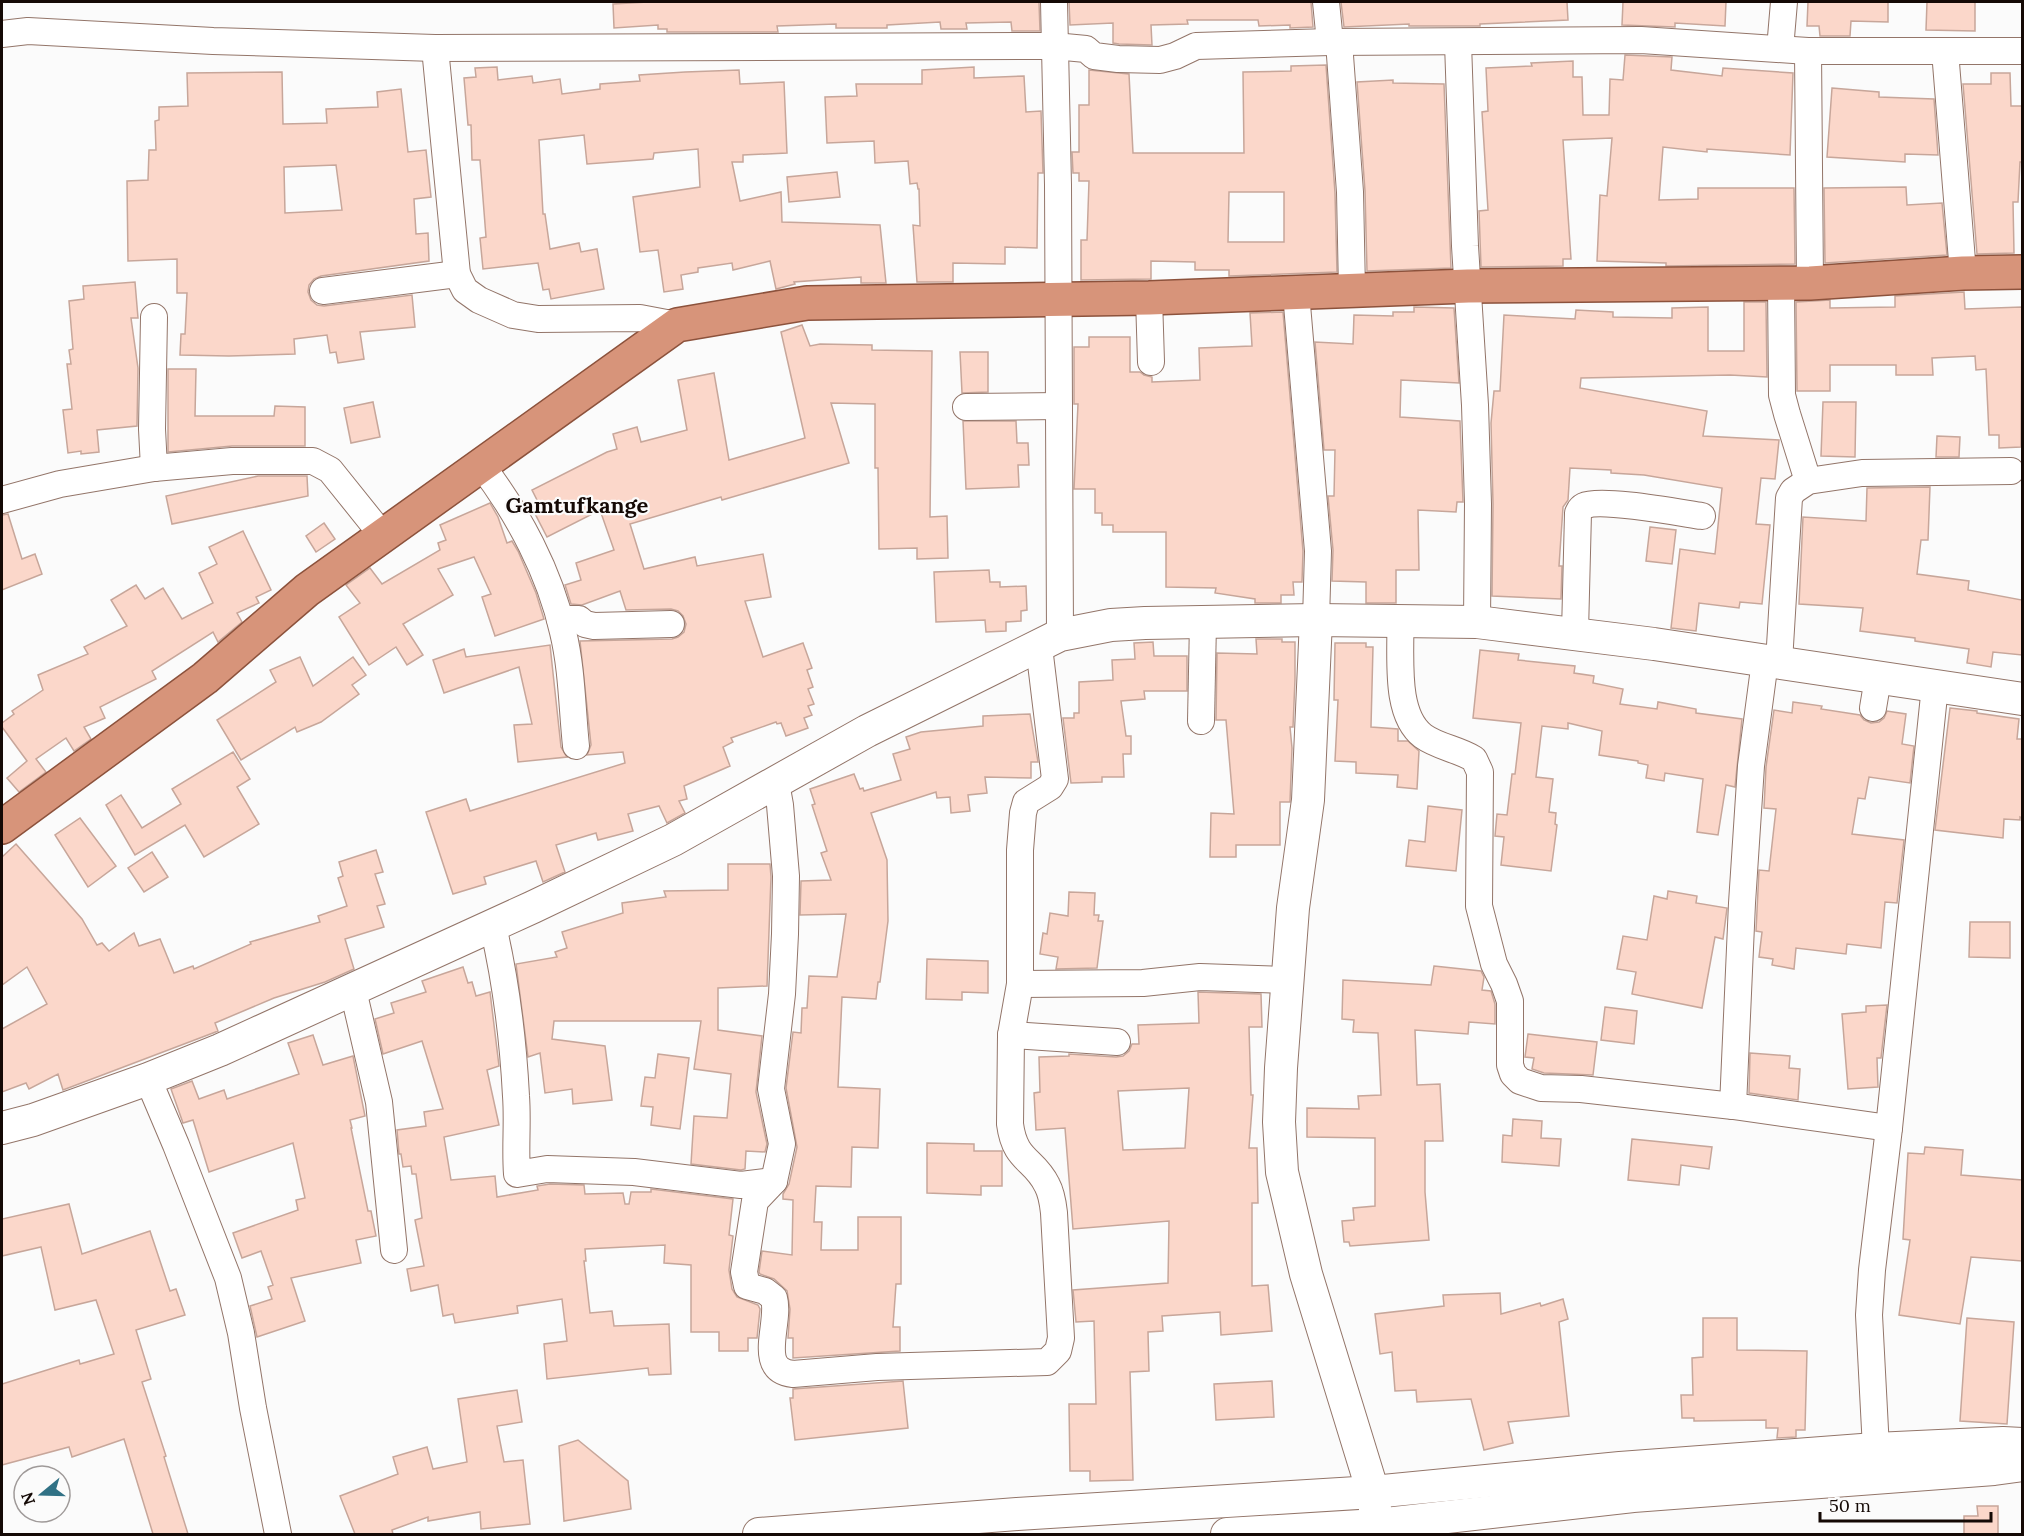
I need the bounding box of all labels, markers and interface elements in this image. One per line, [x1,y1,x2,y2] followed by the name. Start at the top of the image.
[506,491,649,519] district label: Gamtufkange
[12,1464,72,1524] north arrow
[1820,1485,1991,1523] scale bar
[16,1490,39,1508] text: N
[1829,1494,1871,1517] text: 50 m

